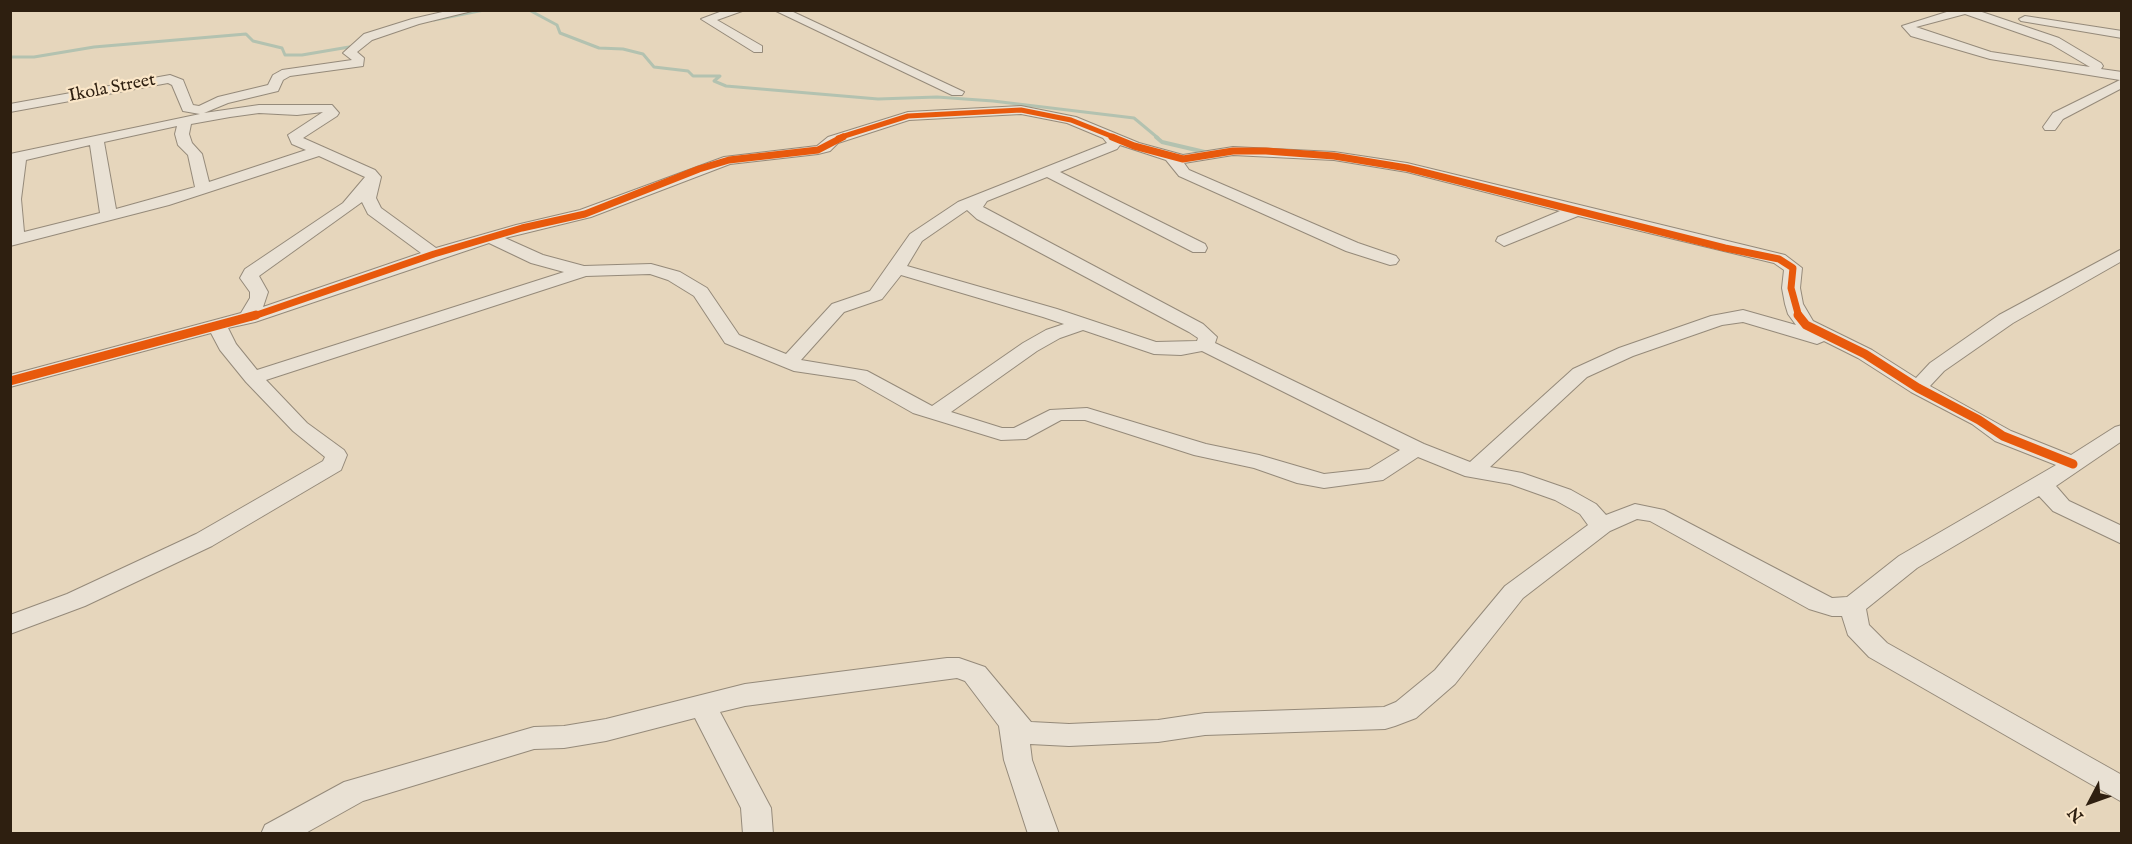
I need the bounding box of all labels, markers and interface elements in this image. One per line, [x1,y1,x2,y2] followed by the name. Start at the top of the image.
[67,70,157,108] street label: Ikola Street
[2060,772,2120,832] north arrow
[2064,802,2089,826] text: N

